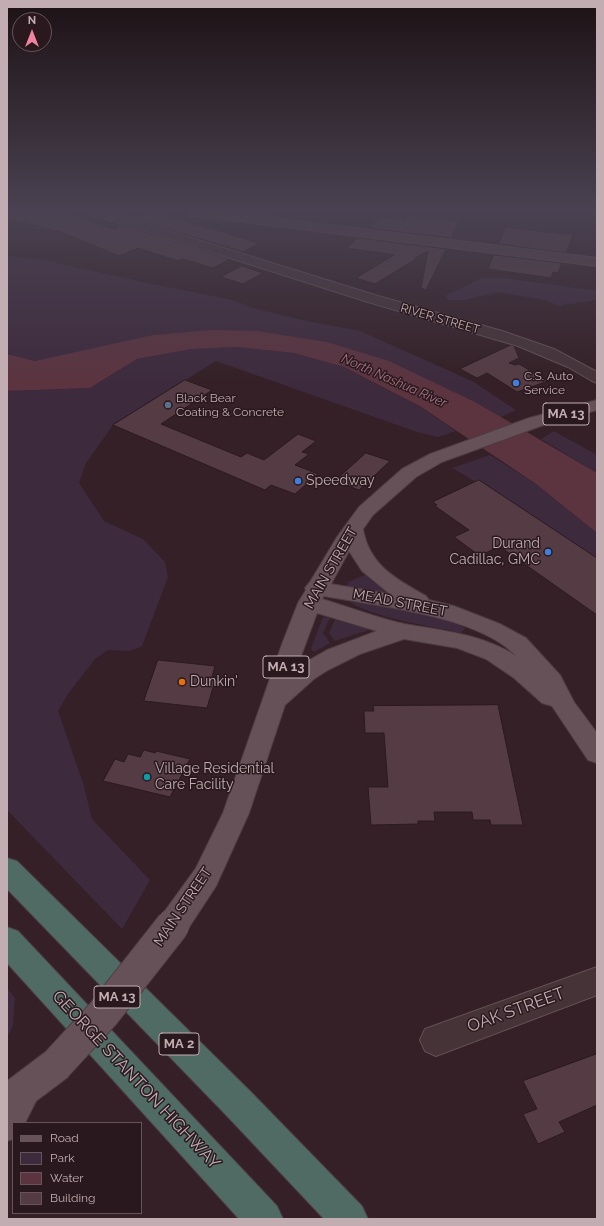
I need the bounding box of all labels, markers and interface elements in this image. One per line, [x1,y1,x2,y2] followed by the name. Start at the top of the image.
[12,12,52,52] north arrow
[28,14,36,27] text: N
[399,301,481,337] street label: RIVER STREET
[339,351,449,411] water label: North Nashua River
[524,369,573,397] place label: C.S. Auto Service
[511,378,521,388] marker: C.S. Auto Service
[176,391,284,419] place label: Black Bear Coating & Concrete
[163,400,173,410] marker: Black Bear Coating & Concrete
[543,403,589,425] road number: MA 13
[306,473,374,489] place label: Speedway
[293,476,303,486] marker: Speedway
[301,524,361,612] street label: MAIN STREET
[449,536,540,568] place label: Durand Cadillac, GMC
[543,547,553,557] marker: Durand Cadillac, GMC
[351,586,449,620] street label: MEAD STREET
[263,656,309,678] road number: MA 13
[190,674,238,690] place label: Dunkin'
[177,677,187,687] marker: Dunkin'
[155,761,274,794] place label: Village Residential Care Facility
[142,772,152,782] marker: Village Residential Care Facility
[150,864,216,950] street label: MAIN STREET
[465,983,567,1037] street label: OAK STREET
[48,986,224,1174] street label: GEORGE STANTON HIGHWAY
[94,986,140,1008] road number: MA 13
[159,1033,199,1055] road number: MA 2
[12,1122,142,1214] legend
[50,1131,79,1145] text: Road
[50,1151,75,1165] text: Park
[50,1171,84,1185] text: Water
[50,1191,96,1205] text: Building

